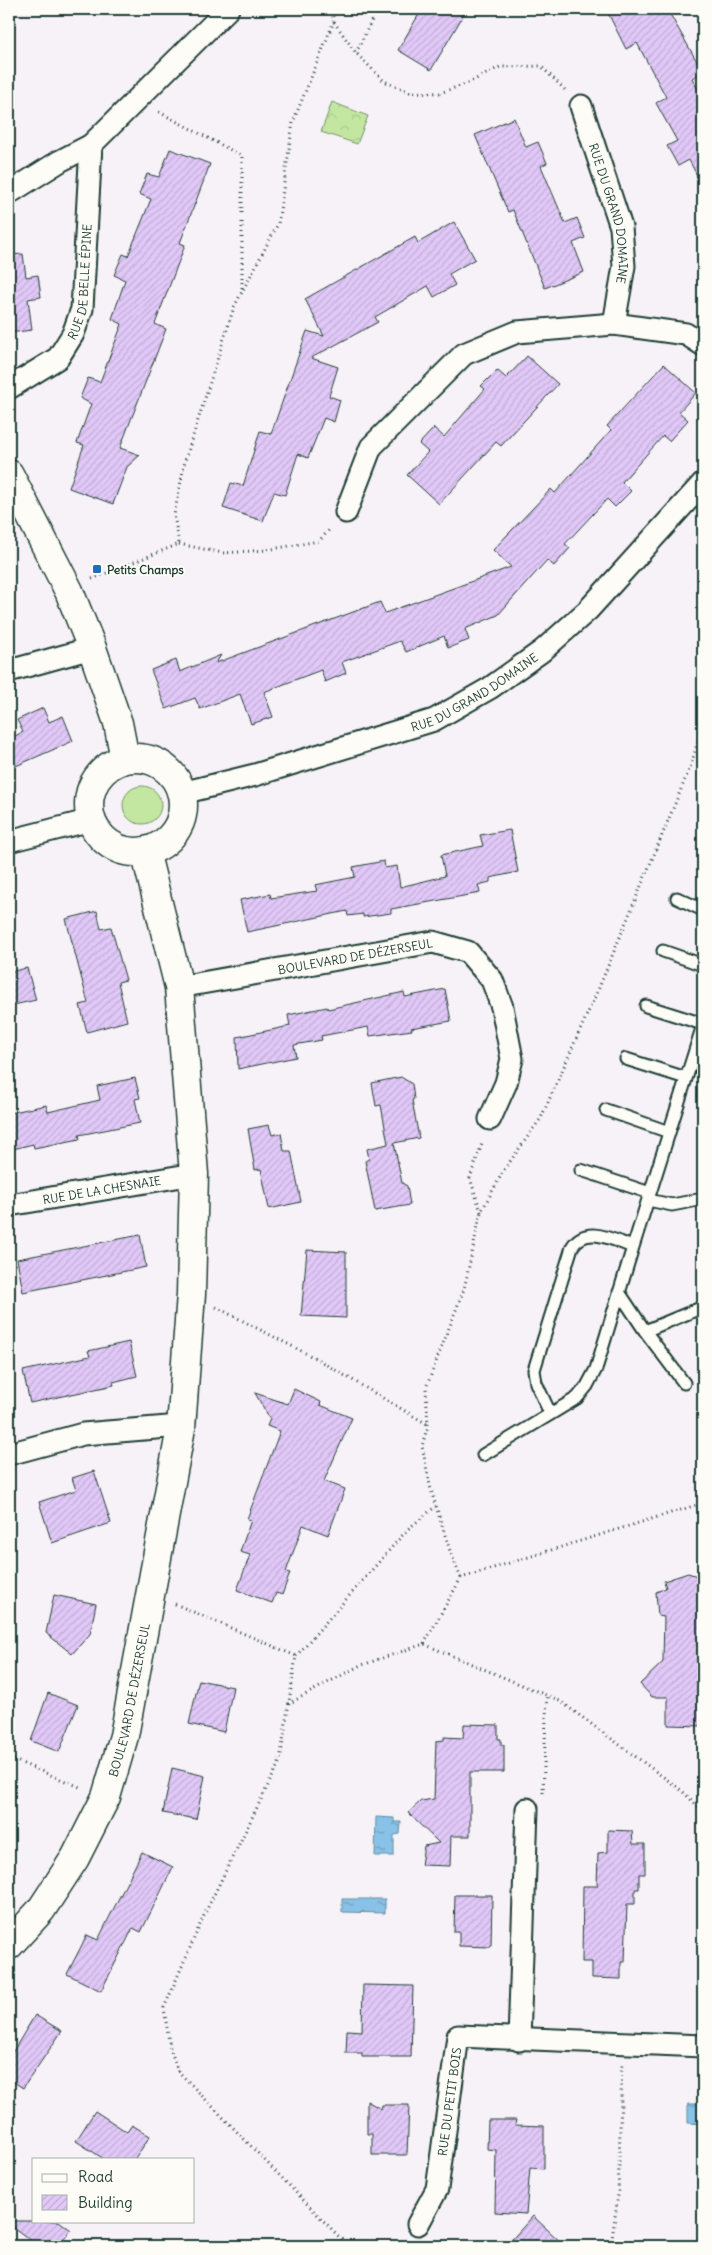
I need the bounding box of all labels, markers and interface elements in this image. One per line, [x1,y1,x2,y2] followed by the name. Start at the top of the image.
[586,141,632,285] street label: RUE DU GRAND DOMAINE
[64,224,94,342] street label: RUE DE BELLE ÉPINE
[107,562,184,578] place label: Petits Champs
[91,563,103,575] marker: Petits Champs
[409,649,540,734] street label: RUE DU GRAND DOMAINE
[277,935,434,977] street label: BOULEVARD DE DÉZERSEUL
[41,1172,162,1207] street label: RUE DE LA CHESNAIE
[105,1621,152,1778] street label: BOULEVARD DE DÉZERSEUL
[434,2046,464,2157] street label: RUE DU PETIT BOIS
[32,2158,195,2222] legend
[78,2167,113,2186] text: Road
[78,2193,133,2212] text: Building

